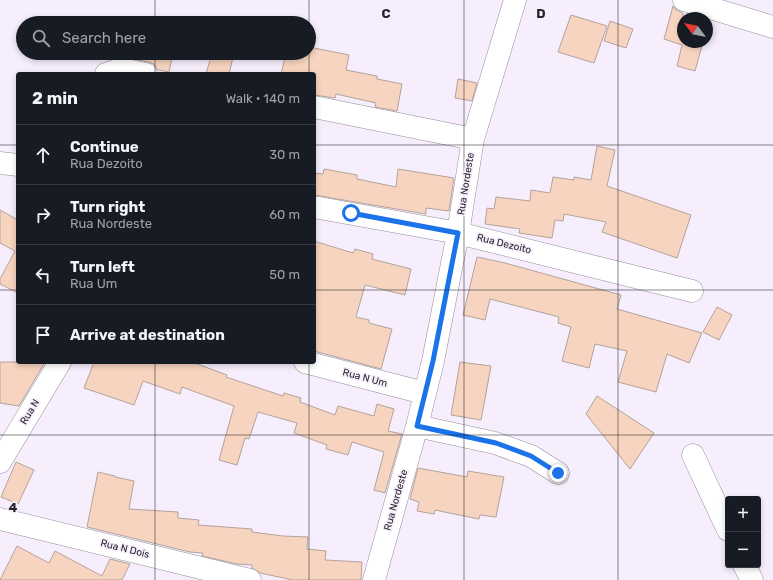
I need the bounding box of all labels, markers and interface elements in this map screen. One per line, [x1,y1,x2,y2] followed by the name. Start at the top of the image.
[381,6,391,21] text: C
[536,6,546,21] text: D
[677,12,713,48] north arrow
[16,16,316,60] search box
[30,27,52,49] icon: search
[62,29,146,47] text: Search here
[32,88,78,108] text: 2 min
[226,91,300,106] text: Walk · 140 m
[70,138,139,156] text: Continue
[32,144,54,166] icon: ahead
[269,147,300,162] text: 30 m
[455,152,477,216] street label: Rua Nordeste
[70,156,143,171] text: Rua Dezoito
[70,198,145,216] text: Turn right
[32,204,54,226] icon: right
[342,204,360,222] route start
[269,207,300,222] text: 60 m
[70,216,152,231] text: Rua Nordeste
[475,231,533,257] street label: Rua Dezoito
[70,258,135,276] text: Turn left
[32,264,54,286] icon: left
[269,267,300,282] text: 50 m
[70,276,117,291] text: Rua Um
[32,324,54,346] icon: arrive
[70,326,225,344] text: Arrive at destination
[341,366,389,390] street label: Rua N Um
[18,397,42,427] street label: Rua N
[549,464,567,482] route end
[382,468,411,532] street label: Rua Nordeste
[725,496,761,568] map controls
[725,496,761,532] button: +
[9,500,18,515] text: 4
[725,532,761,568] button: −
[99,537,151,561] street label: Rua N Dois

